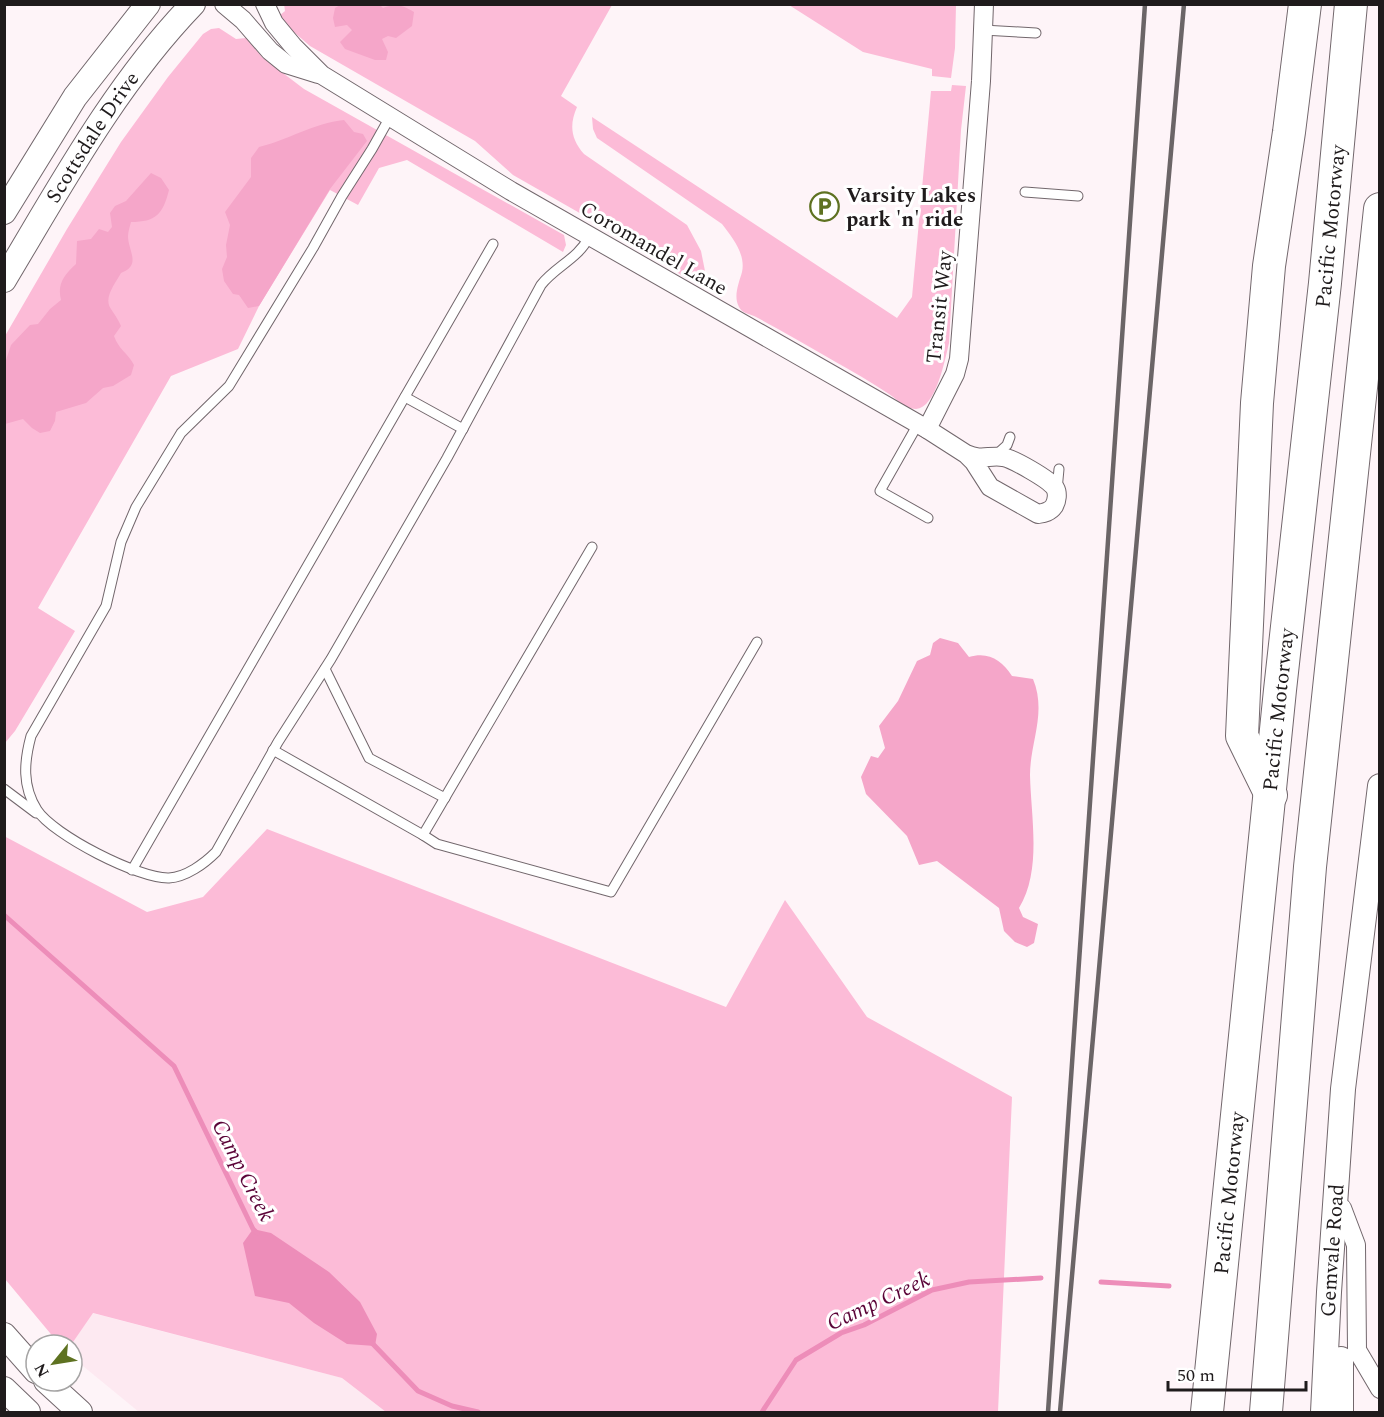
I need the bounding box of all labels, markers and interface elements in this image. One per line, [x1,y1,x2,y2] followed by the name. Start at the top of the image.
[38,65,148,210] street label: Scottsdale Drive
[1307,143,1355,310] street label: Pacific Motorway
[846,180,976,236] place label: Varsity Lakes park 'n' ride
[809,191,841,223] parking icon: Varsity Lakes park 'n' ride
[574,194,733,304] street label: Coromandel Lane
[918,248,962,365] street label: Transit Way
[1255,626,1304,793] street label: Pacific Motorway
[1206,1109,1254,1276] street label: Pacific Motorway
[203,1114,283,1228] water label: Camp Creek
[1313,1183,1353,1318] street label: Gemvale Road
[821,1263,936,1340] water label: Camp Creek
[24,1333,84,1393] north arrow
[1168,1354,1306,1392] scale bar
[28,1358,56,1382] text: N
[1177,1362,1215,1389] text: 50 m

